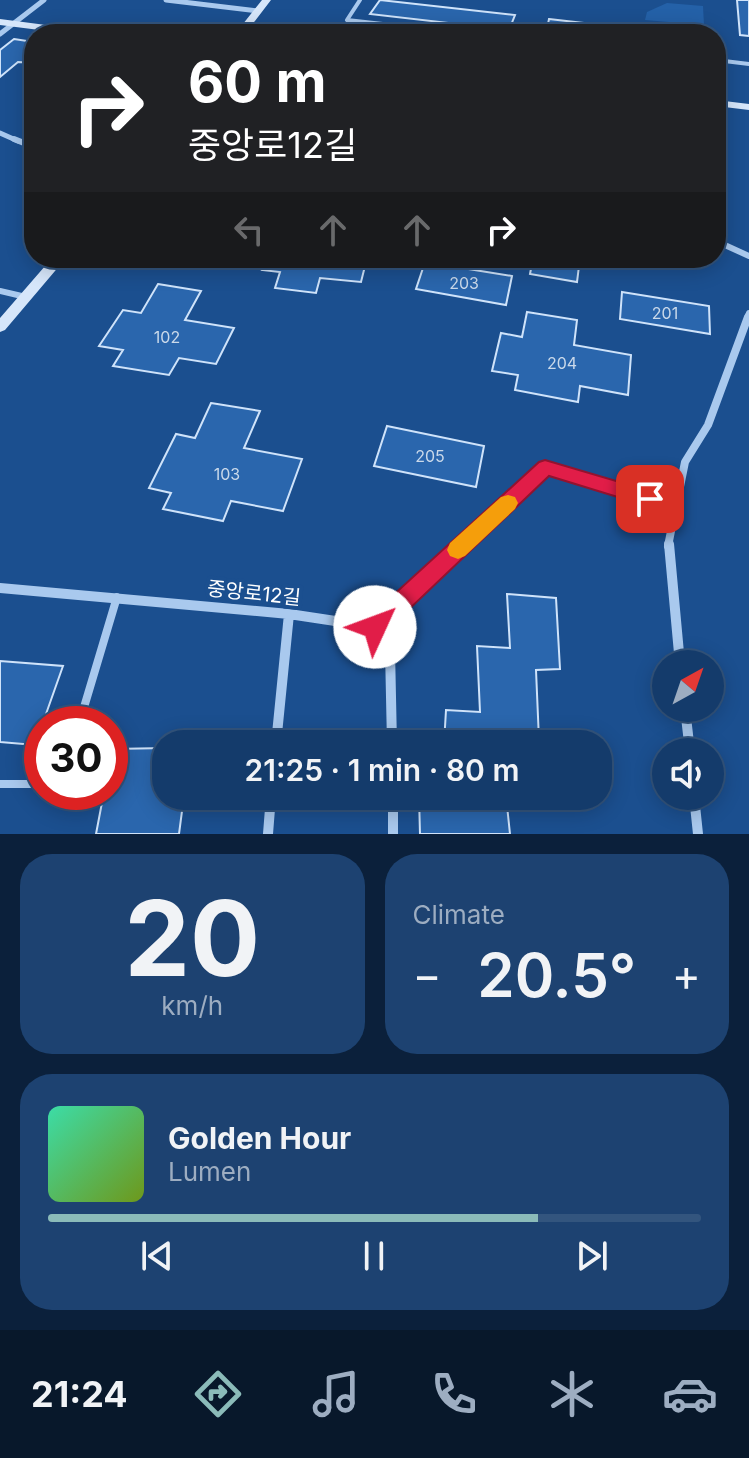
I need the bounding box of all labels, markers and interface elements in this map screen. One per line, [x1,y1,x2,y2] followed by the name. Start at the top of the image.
[188,48,327,116] text: 60 m
[56,56,160,160] icon: right
[188,123,357,167] text: 중앙로12길
[227,208,271,252] icon: left
[311,208,355,252] icon: ahead
[395,208,439,252] icon: ahead
[479,208,523,252] icon: right
[449,273,479,293] house number: 203
[652,303,678,323] house number: 201
[154,327,180,347] house number: 102
[547,353,577,373] house number: 204
[415,446,445,466] house number: 205
[214,464,240,484] house number: 103
[616,465,684,533] pin
[628,477,672,521] icon: arrive
[206,576,302,610] street label: 중앙로12길
[333,585,417,669] position arrow
[652,650,724,722] north arrow
[652,650,724,810] map controls
[24,706,128,810] speed limit sign: 30
[652,738,724,810] button: sound
[245,752,519,788] text: 21:25 · 1 min · 80 m
[124,875,260,1001] text: 20
[413,899,505,930] text: Climate
[477,939,636,1011] text: 20.5°
[413,948,442,1002] text: −
[672,948,701,1002] text: +
[161,990,223,1021] text: km/h
[168,1120,351,1156] text: Golden Hour
[168,1156,251,1187] text: Lumen
[135,1234,179,1278] icon: previous
[352,1234,396,1278] icon: pause
[570,1234,614,1278] icon: next
[190,1366,246,1422] icon: directions
[308,1366,364,1422] icon: music
[426,1366,482,1422] icon: phone
[544,1366,600,1422] icon: climate
[662,1366,718,1422] icon: car
[31,1372,128,1416] text: 21:24

